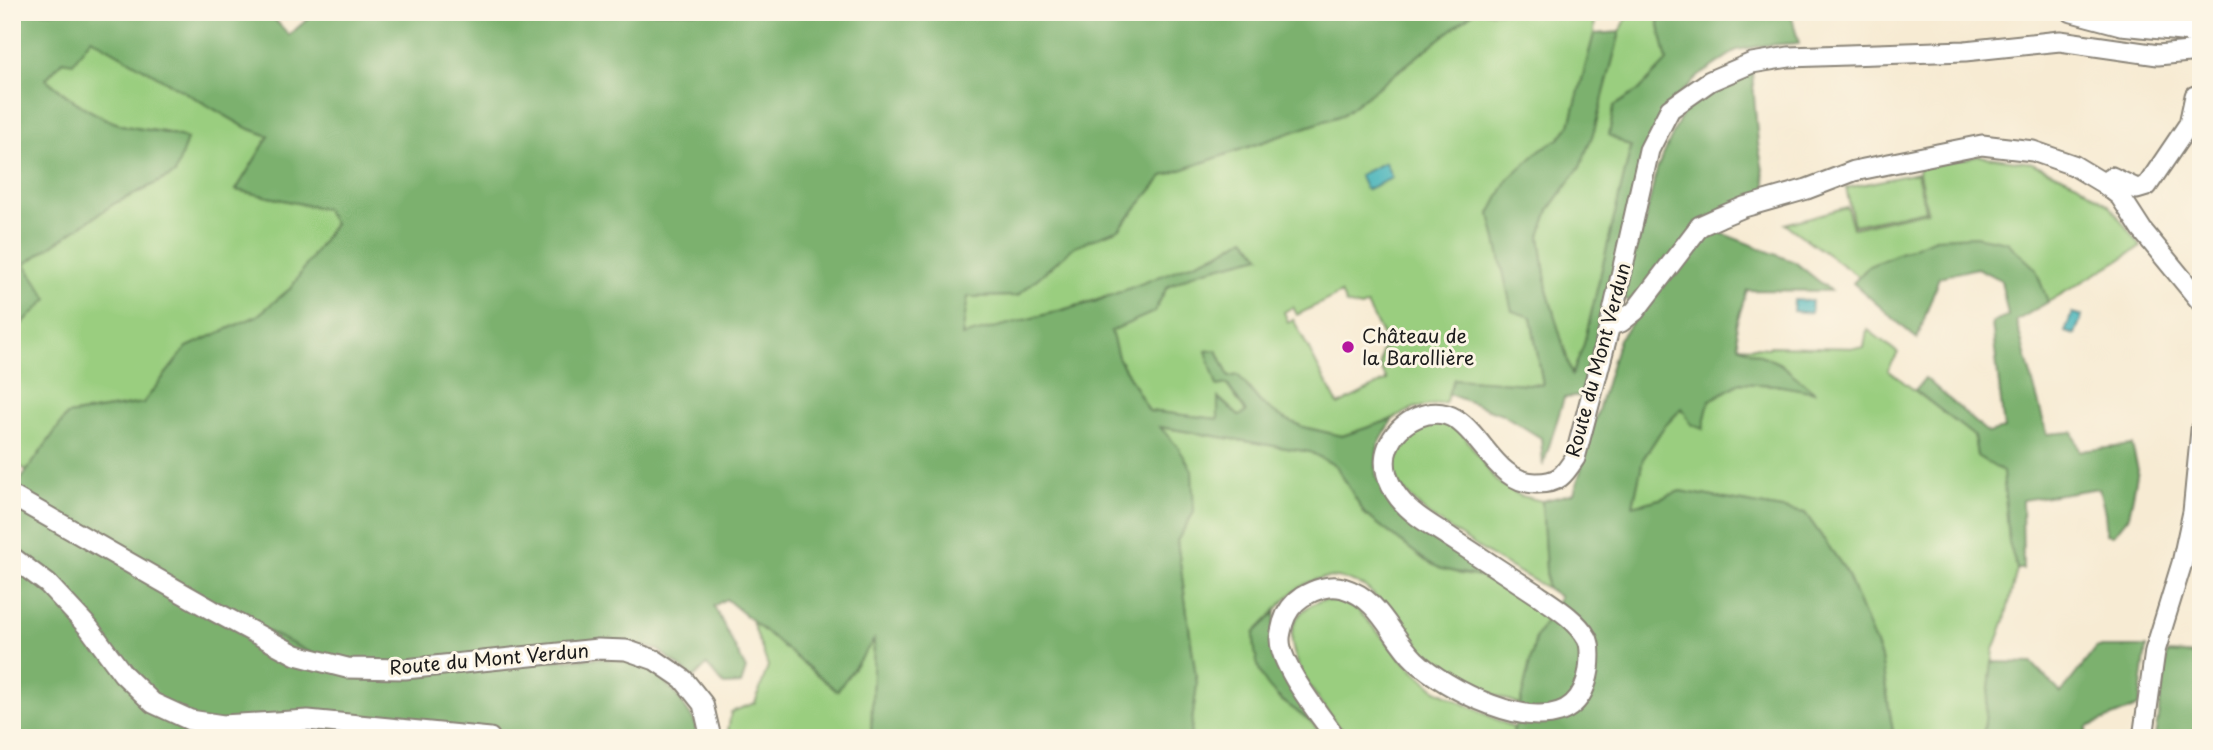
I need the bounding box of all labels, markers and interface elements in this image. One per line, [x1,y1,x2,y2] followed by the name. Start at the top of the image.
[1558,259,1636,460] street label: Route du Mont Verdun
[1362,321,1474,371] place label: Château de la Barollière
[1340,339,1356,355] marker: Château de la Barollière
[388,635,590,681] street label: Route du Mont Verdun

